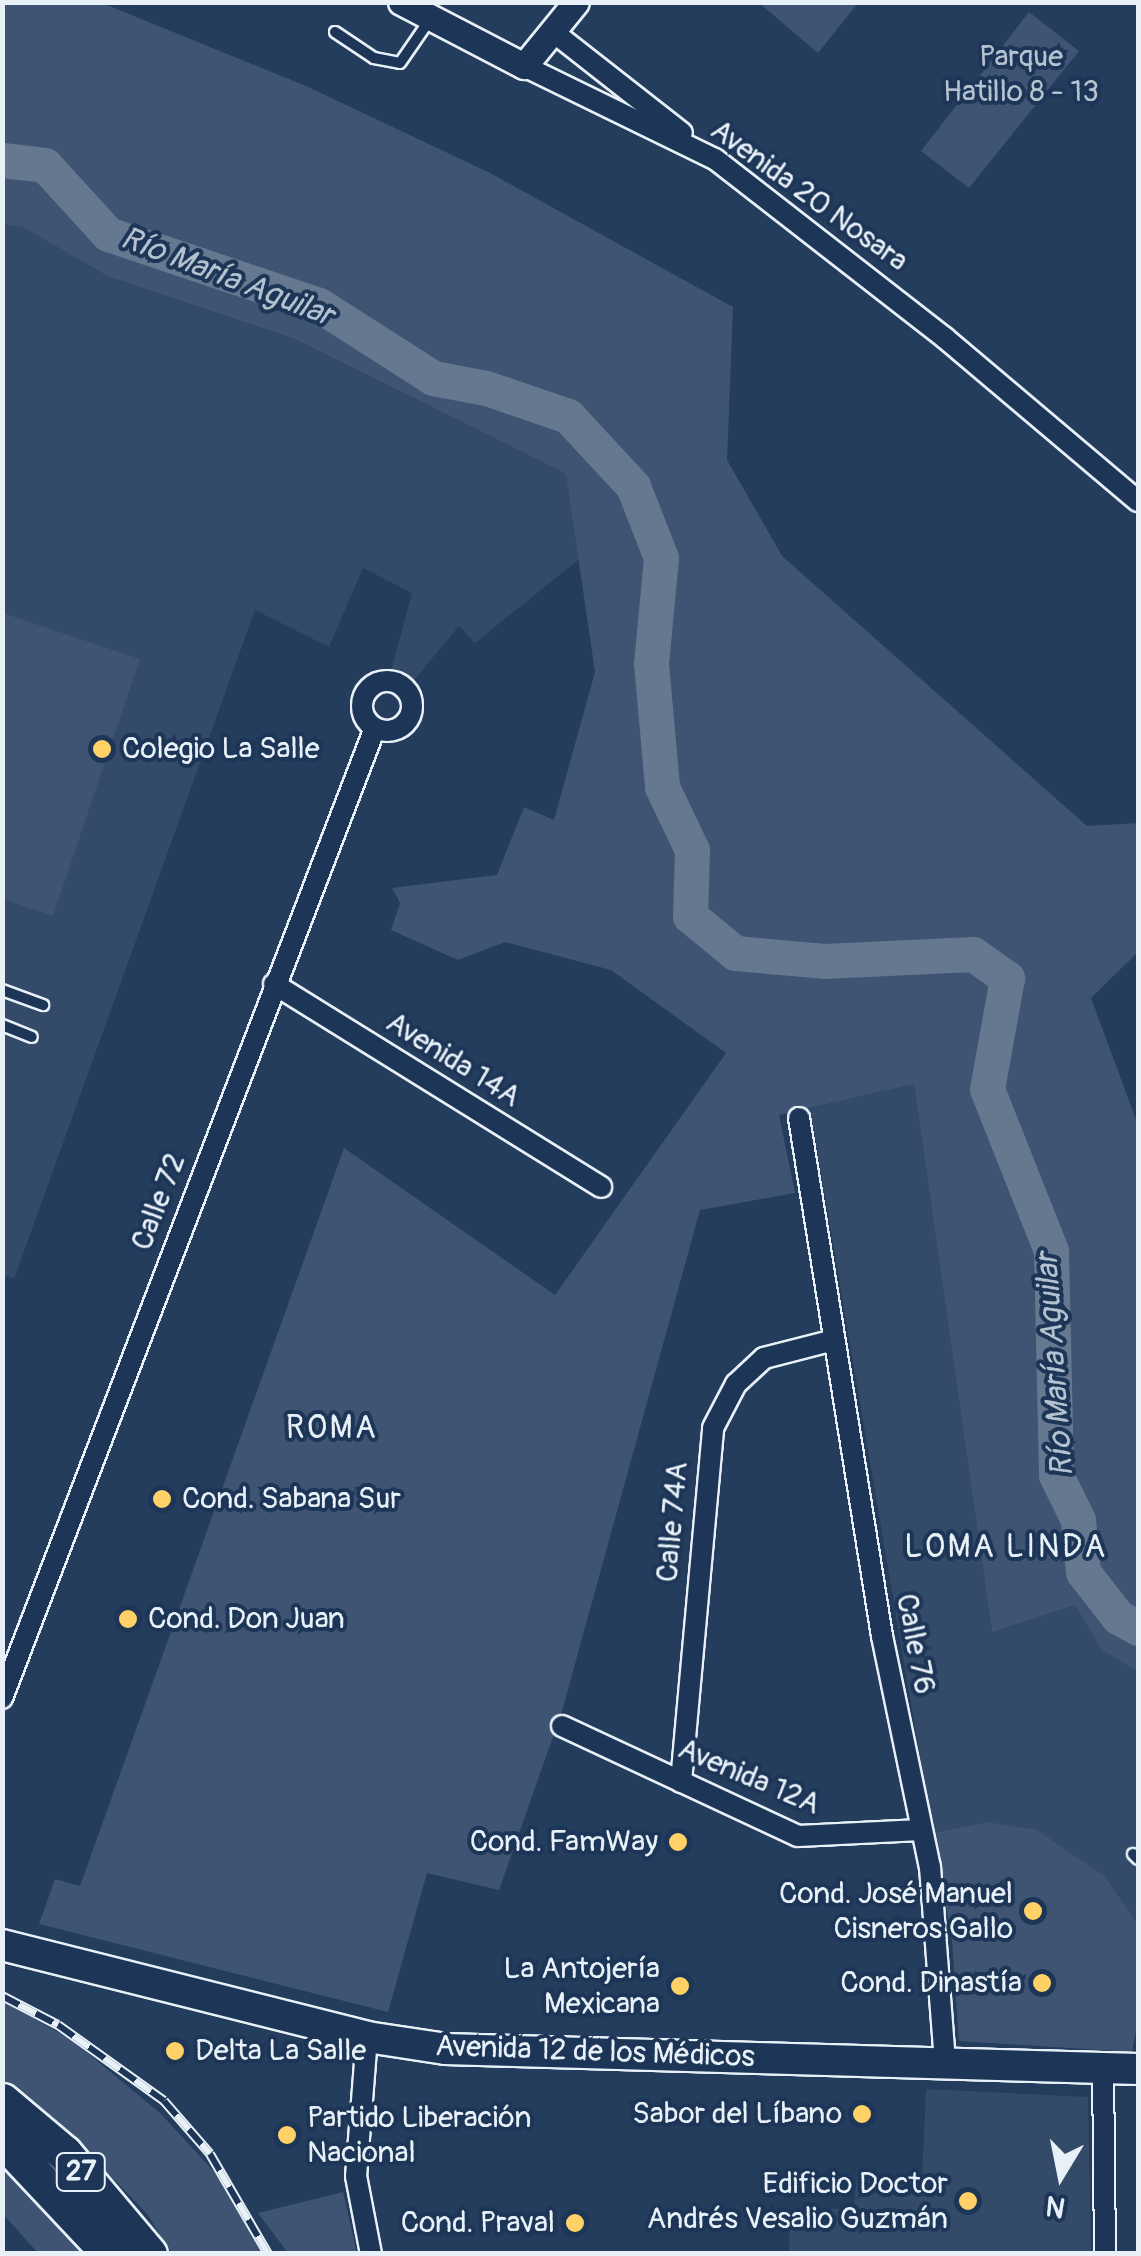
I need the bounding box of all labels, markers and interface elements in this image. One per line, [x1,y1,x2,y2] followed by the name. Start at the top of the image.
[943,39,1099,110] park label: Parque Hatillo 8 - 13
[703,112,915,280] street label: Avenida 20 Nosara
[115,219,339,335] water label: Río María Aguilar
[122,731,319,767] place label: Colegio La Salle
[91,738,113,760] marker: Colegio La Salle
[379,1005,527,1115] street label: Avenida 14A
[124,1149,194,1255] street label: Calle 72
[1028,1252,1082,1478] water label: Río María Aguilar
[286,1409,378,1447] district label: ROMA
[650,1460,696,1584] street label: Calle 74A
[182,1481,401,1517] place label: Cond. Sabana Sur
[151,1488,173,1510] marker: Cond. Sabana Sur
[904,1528,1108,1566] district label: LOMA LINDA
[888,1591,942,1697] street label: Calle 76
[148,1601,345,1637] place label: Cond. Don Juan
[117,1608,139,1630] marker: Cond. Don Juan
[673,1731,825,1823] street label: Avenida 12A
[470,1824,658,1860] place label: Cond. FamWay
[667,1831,689,1853] marker: Cond. FamWay
[779,1876,1013,1946] place label: Cond. José Manuel Cisneros Gallo
[1022,1900,1044,1922] marker: Cond. José Manuel Cisneros Gallo
[504,1951,660,2022] place label: La Antojería Mexicana
[840,1965,1022,2001] place label: Cond. Dinastía
[1031,1972,1053,1994] marker: Cond. Dinastía
[669,1975,691,1997] marker: La Antojería Mexicana
[435,2028,755,2076] street label: Avenida 12 de los Médicos
[195,2033,366,2069] place label: Delta La Salle
[164,2040,186,2062] marker: Delta La Salle
[632,2096,842,2132] place label: Sabor del Líbano
[307,2100,532,2170] place label: Partido Liberación Nacional
[851,2103,873,2125] marker: Sabor del Líbano
[276,2124,298,2146] marker: Partido Liberación Nacional
[1011,2126,1111,2226] north arrow
[54,2149,108,2195] road number: 27
[647,2166,948,2236] place label: Edificio Doctor Andrés Vesalio Guzmán
[1043,2187,1068,2225] text: N
[957,2190,979,2212] marker: Edificio Doctor Andrés Vesalio Guzmán
[401,2205,555,2241] place label: Cond. Praval
[564,2212,586,2234] marker: Cond. Praval

